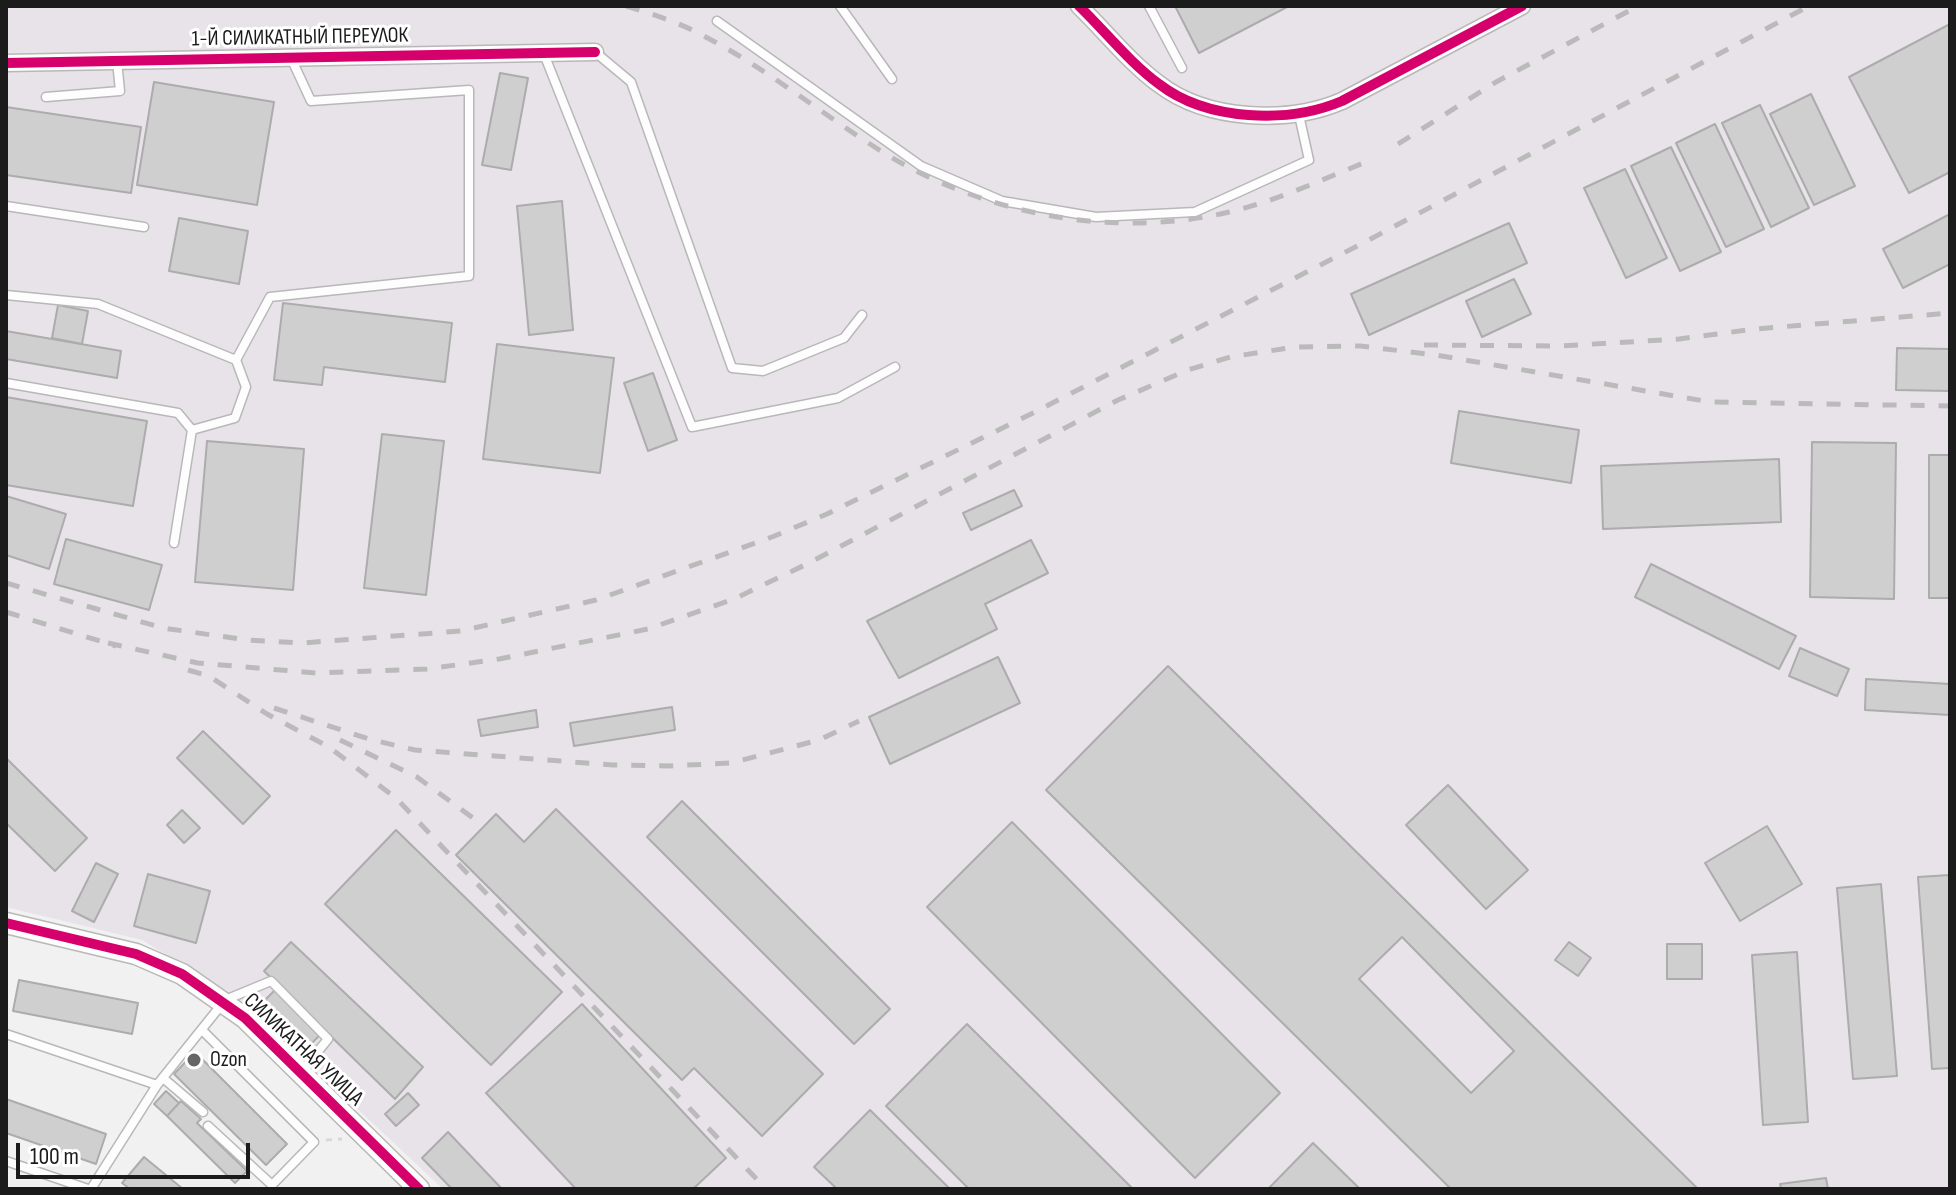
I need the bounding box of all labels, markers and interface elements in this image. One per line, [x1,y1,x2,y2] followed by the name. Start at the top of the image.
[191,23,409,53] street label: 1-Й СИЛИКАТНЫЙ ПЕРЕУЛОК
[238,988,368,1112] street label: СИЛИКАТНАЯ УЛИЦА
[210,1047,247,1073] place label: Ozon
[185,1051,203,1069] marker: Ozon
[20,1127,254,1177] scale bar
[30,1142,79,1171] text: 100 m

